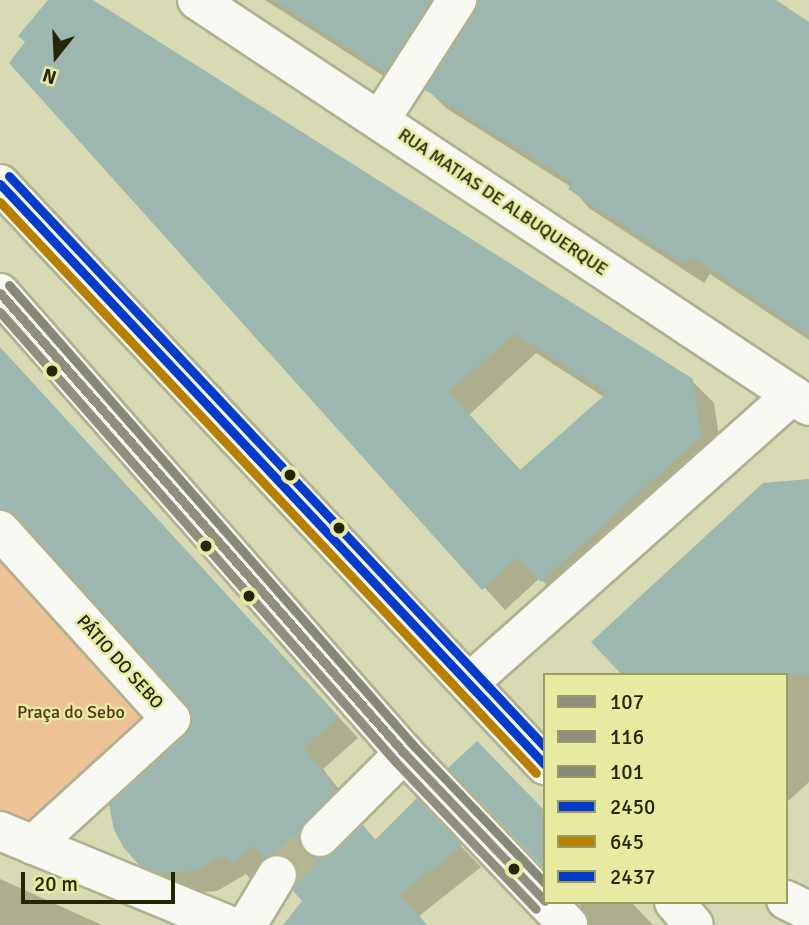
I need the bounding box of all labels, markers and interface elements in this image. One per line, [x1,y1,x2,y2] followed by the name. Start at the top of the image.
[21,21,91,91] north arrow
[40,63,60,89] text: N
[394,124,612,280] street label: RUA MATIAS DE ALBUQUERQUE
[45,364,59,378] unlabelled marker
[283,468,297,482] unlabelled marker
[332,521,346,535] unlabelled marker
[199,539,213,553] unlabelled marker
[242,589,256,603] unlabelled marker
[72,610,168,714] street label: PÁTIO DO SEBO
[543,673,788,904] legend
[610,689,644,715] text: 107
[17,701,125,723] park label: Praça do Sebo
[610,724,644,750] text: 116
[610,759,644,785] text: 101
[610,794,655,820] text: 2450
[610,829,644,855] text: 645
[24,858,178,902] scale bar
[507,862,521,876] unlabelled marker
[610,864,655,890] text: 2437
[34,871,78,897] text: 20 m

